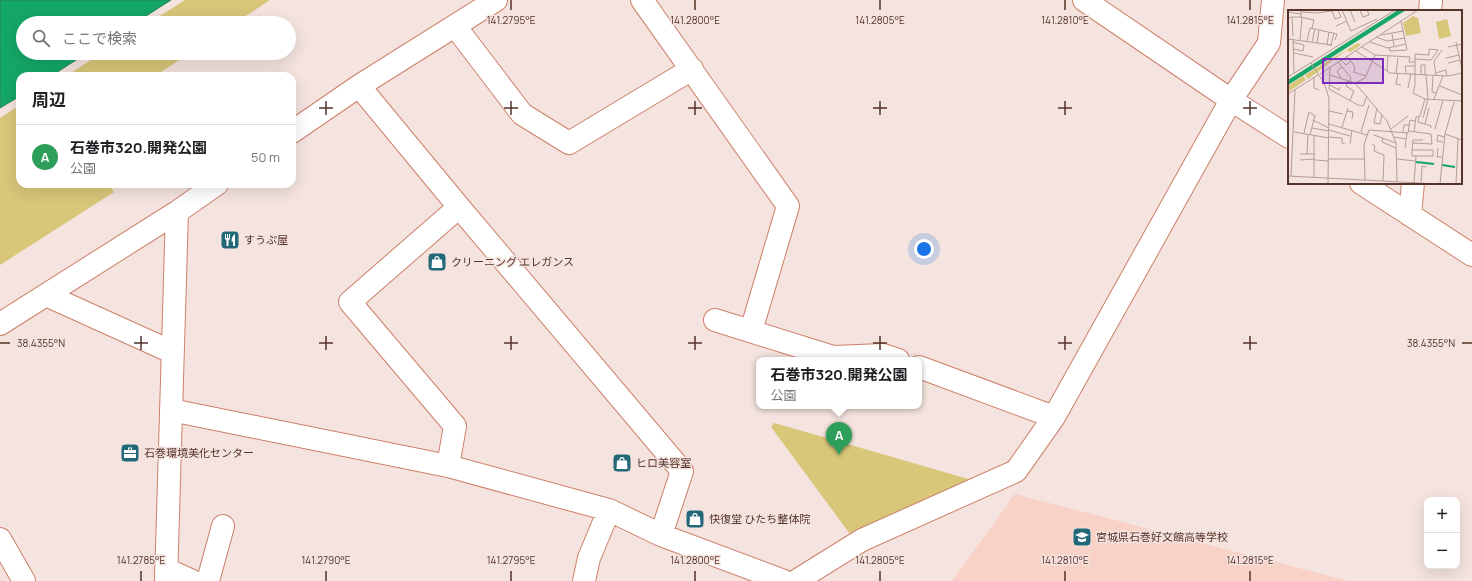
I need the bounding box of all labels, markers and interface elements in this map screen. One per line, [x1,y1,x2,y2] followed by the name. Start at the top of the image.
[1288,10,1462,184] inset map
[487,13,536,27] text: 141.2795°E
[670,13,720,27] text: 141.2800°E
[855,13,905,27] text: 141.2805°E
[1041,13,1089,27] text: 141.2810°E
[1226,13,1274,27] text: 141.2815°E
[16,16,296,60] search box
[30,27,52,49] icon: search
[62,28,137,49] text: ここで検索
[32,88,66,111] text: 周辺
[70,137,207,158] text: 石巻市320.開発公園
[41,148,49,166] text: A
[251,148,280,166] text: 50 m
[70,159,96,177] text: 公園
[219,229,241,251] restaurant icon: すうぷ屋
[244,232,288,247] place label: すうぷ屋
[914,239,934,259] your location
[426,251,448,273] shop icon: クリーニング エレガンス
[451,254,574,269] place label: クリーニング エレガンス
[17,336,65,350] text: 38.4355°N
[1407,336,1455,350] text: 38.4355°N
[756,357,922,409] popup
[770,364,908,385] text: 石巻市320.開発公園
[770,386,796,404] text: 公園
[826,422,852,455] pin: A
[119,442,141,464] office icon: 石巻環境美化センター
[144,445,254,460] place label: 石巻環境美化センター
[611,452,633,474] shop icon: ヒロ美容室
[636,455,691,470] place label: ヒロ美容室
[1424,497,1460,569] map controls
[1424,497,1460,533] button: +
[684,508,706,530] shop icon: 快復堂 ひたち整体院
[709,511,810,526] place label: 快復堂 ひたち整体院
[1071,526,1093,548] school or university icon: 宮城県石巻好文館高等学校
[1096,529,1228,544] place label: 宮城県石巻好文館高等学校
[1424,533,1460,569] button: −
[117,553,165,567] text: 141.2785°E
[301,553,351,567] text: 141.2790°E
[487,553,536,567] text: 141.2795°E
[670,553,720,567] text: 141.2800°E
[855,553,905,567] text: 141.2805°E
[1041,553,1089,567] text: 141.2810°E
[1226,553,1274,567] text: 141.2815°E

